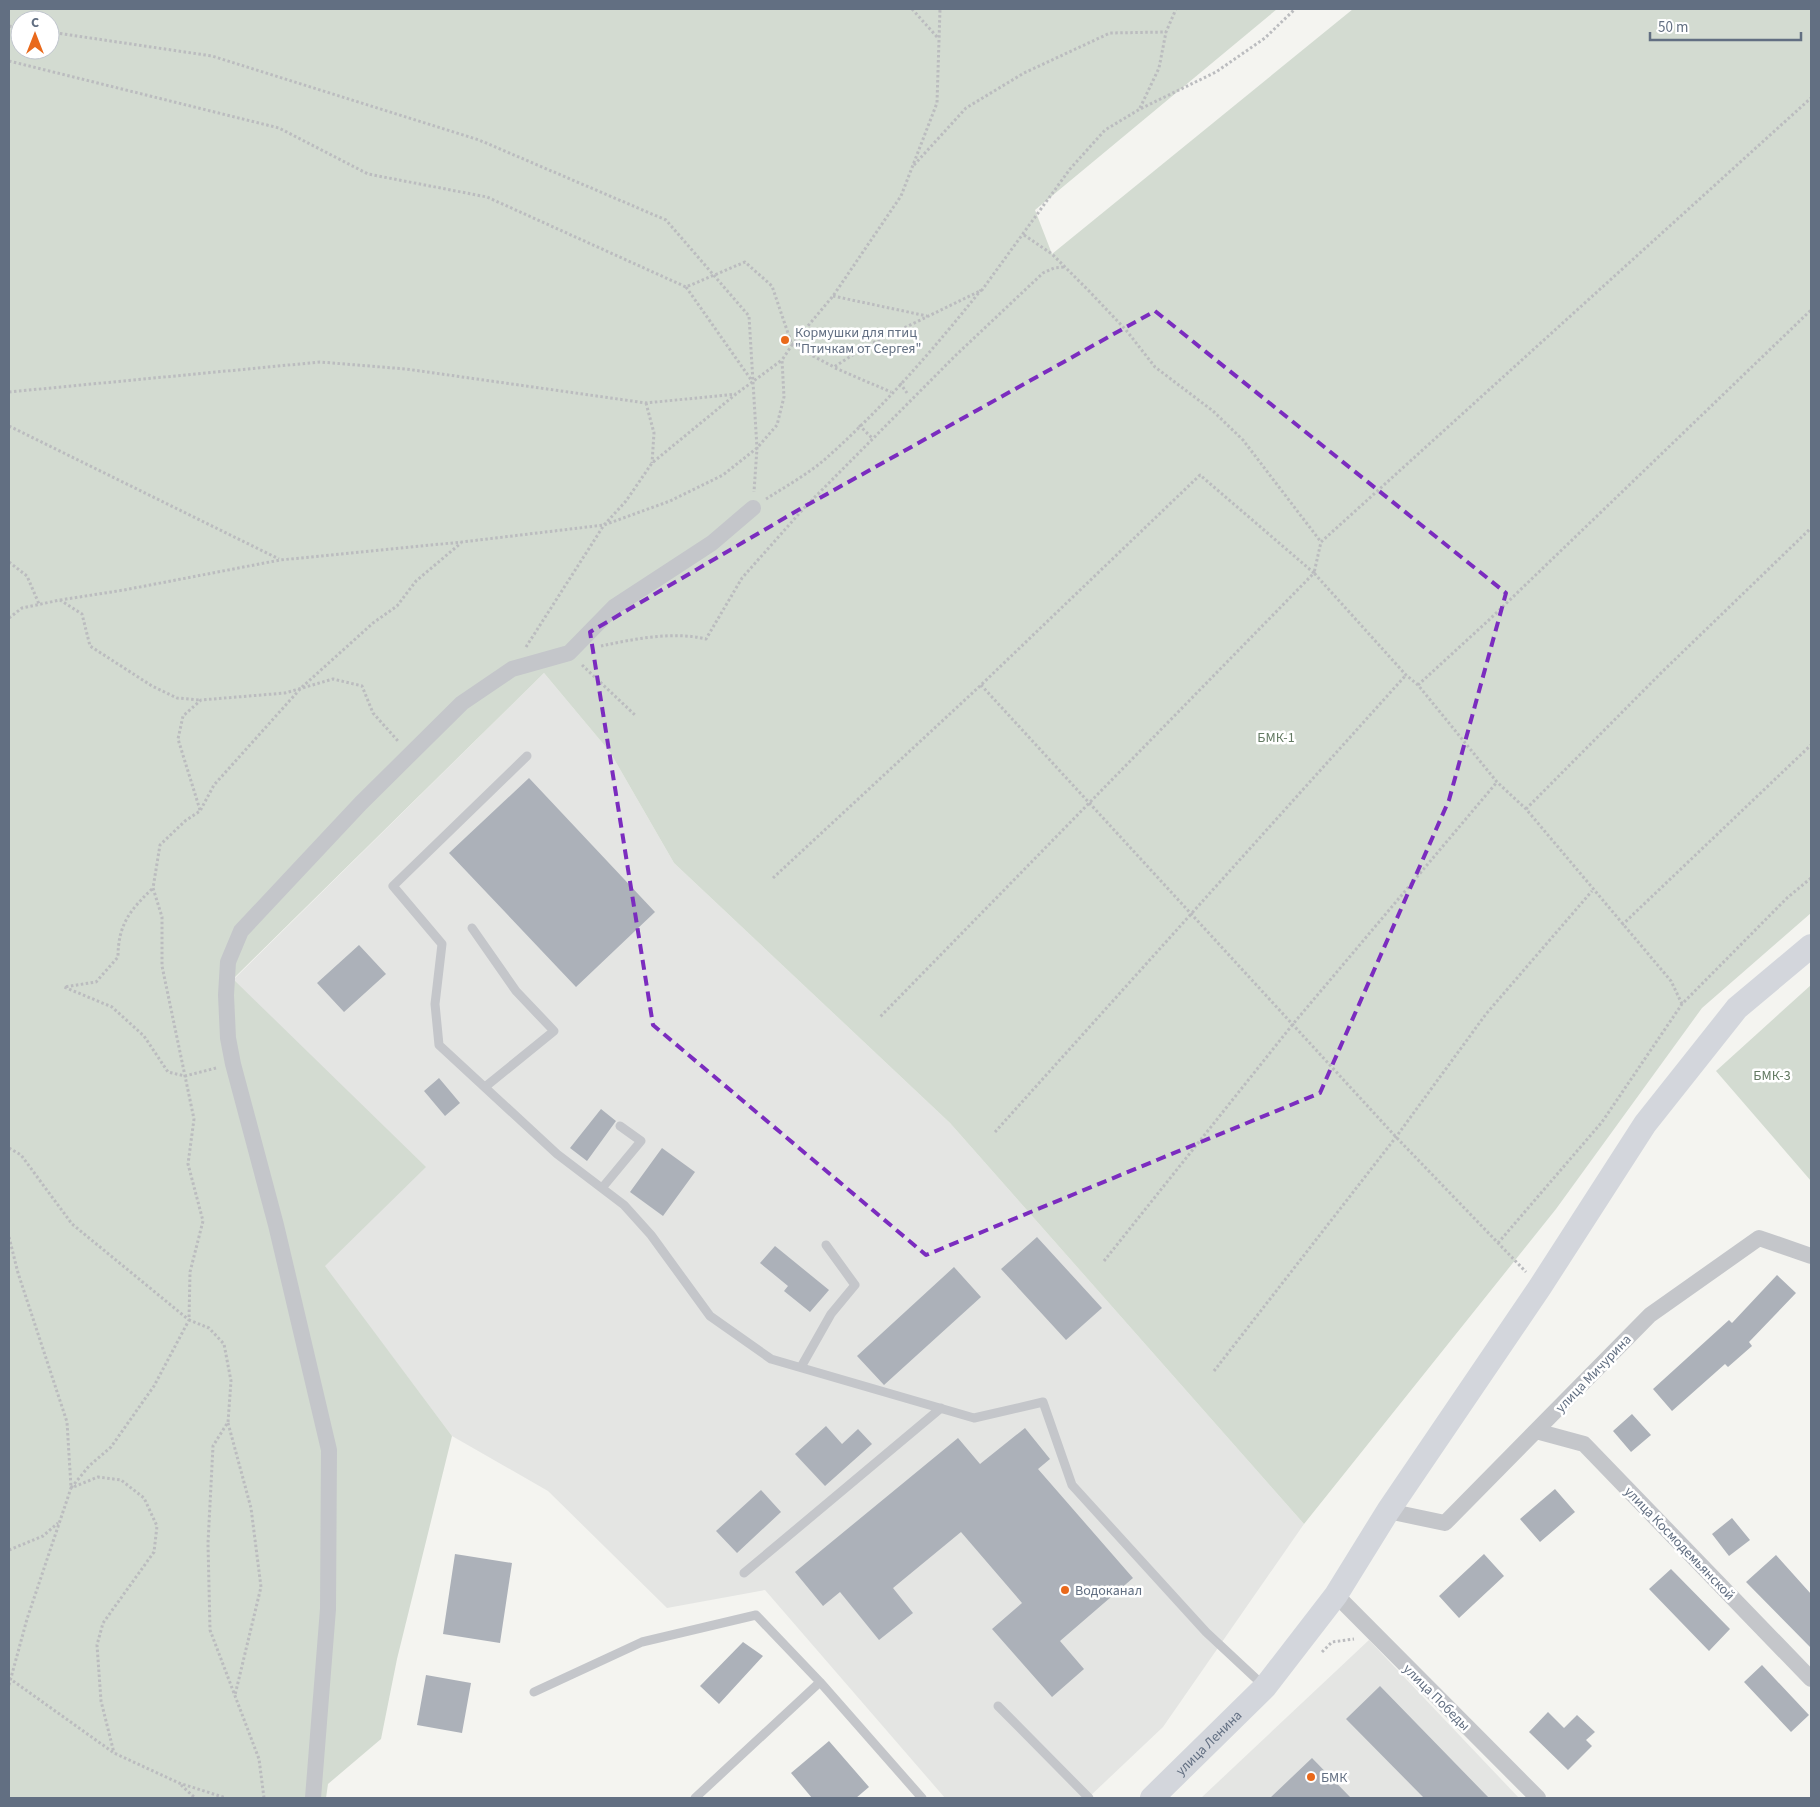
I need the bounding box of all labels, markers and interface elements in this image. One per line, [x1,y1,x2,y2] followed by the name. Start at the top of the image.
[10,10,60,60] north arrow
[1650,10,1801,42] scale bar
[31,13,39,33] text: С
[1658,17,1688,38] text: 50 m
[795,323,922,359] place label: Кормушки для птиц "Птичкам от Сергея"
[779,334,791,346] marker: Кормушки для птиц "Птичкам от Сергея"
[1257,728,1295,748] park label: БМК-1
[1753,1066,1791,1086] park label: БМК-3
[1551,1330,1636,1417] street label: улица Мичурина
[1619,1482,1739,1605] street label: улица Космодемьянской
[1075,1581,1142,1601] place label: Водоканал
[1059,1584,1071,1596] marker: Водоканал
[1398,1660,1474,1736] street label: улица Победы
[1171,1706,1247,1781] street label: улица Ленина
[1321,1768,1348,1788] place label: БМК
[1305,1771,1317,1783] marker: БМК

